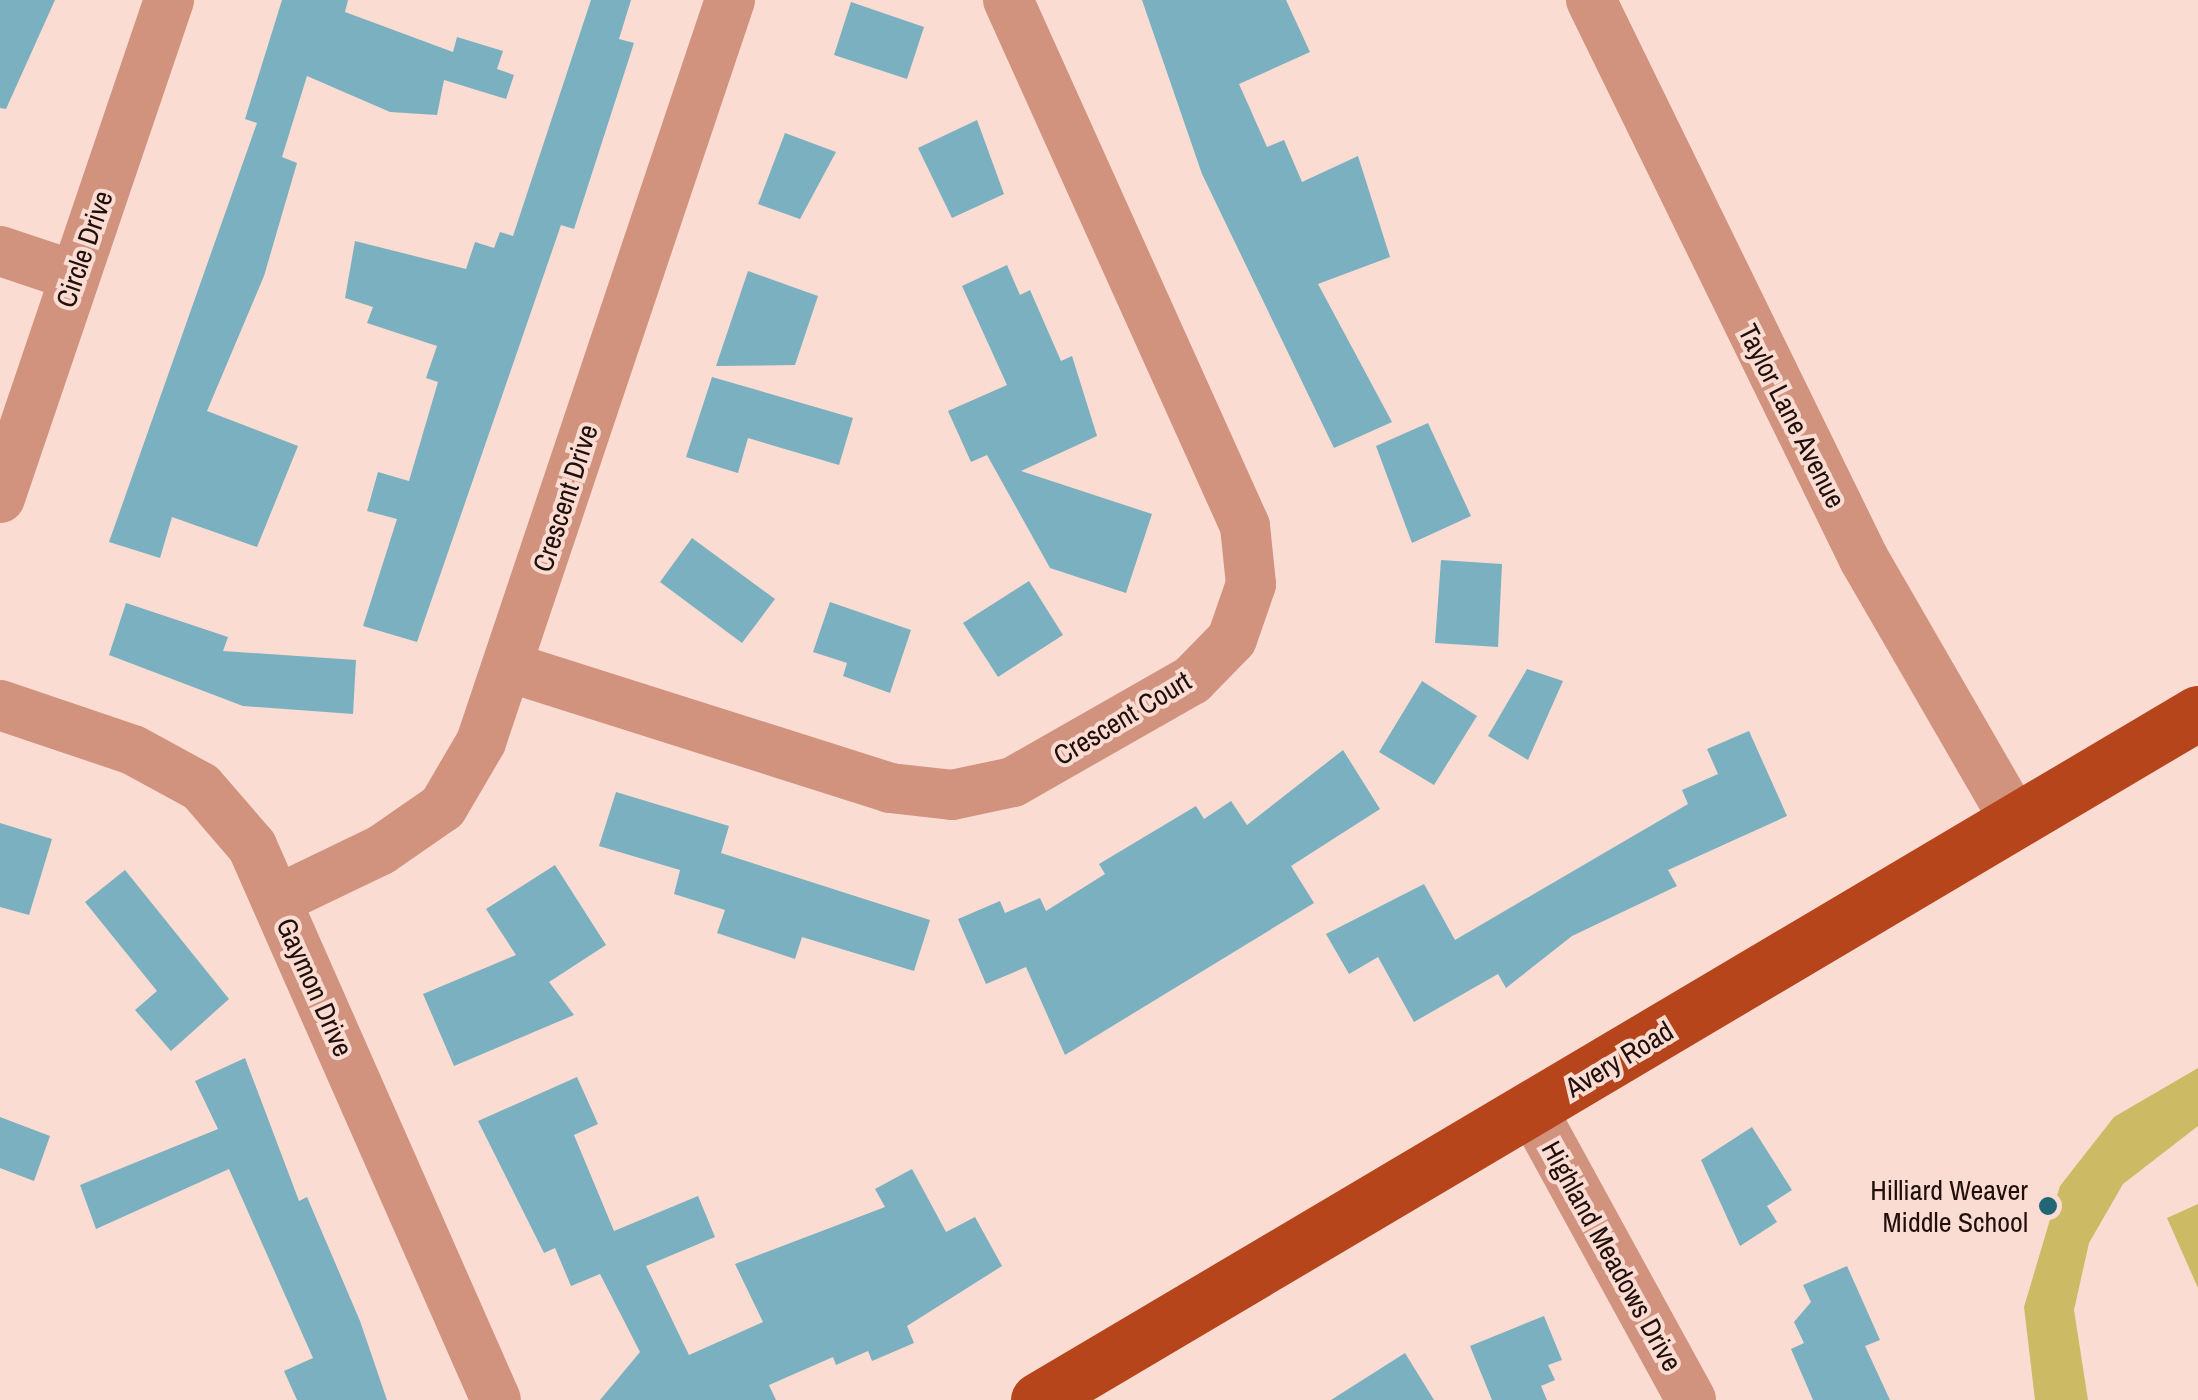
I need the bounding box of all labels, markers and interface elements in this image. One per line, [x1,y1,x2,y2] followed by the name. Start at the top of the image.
[48,186,120,312] street label: Circle Drive
[1731,318,1853,514] street label: Taylor Lane Avenue
[525,420,605,576] street label: Crescent Drive
[1047,664,1197,772] street label: Crescent Court
[270,913,360,1061] street label: Gaymon Drive
[1559,1014,1679,1104] street label: Avery Road
[1535,1135,1689,1377] street label: Highland Meadows Drive
[1870,1173,2028,1239] place label: Hilliard Weaver Middle School
[2037,1195,2059,1217] marker: Hilliard Weaver Middle School

